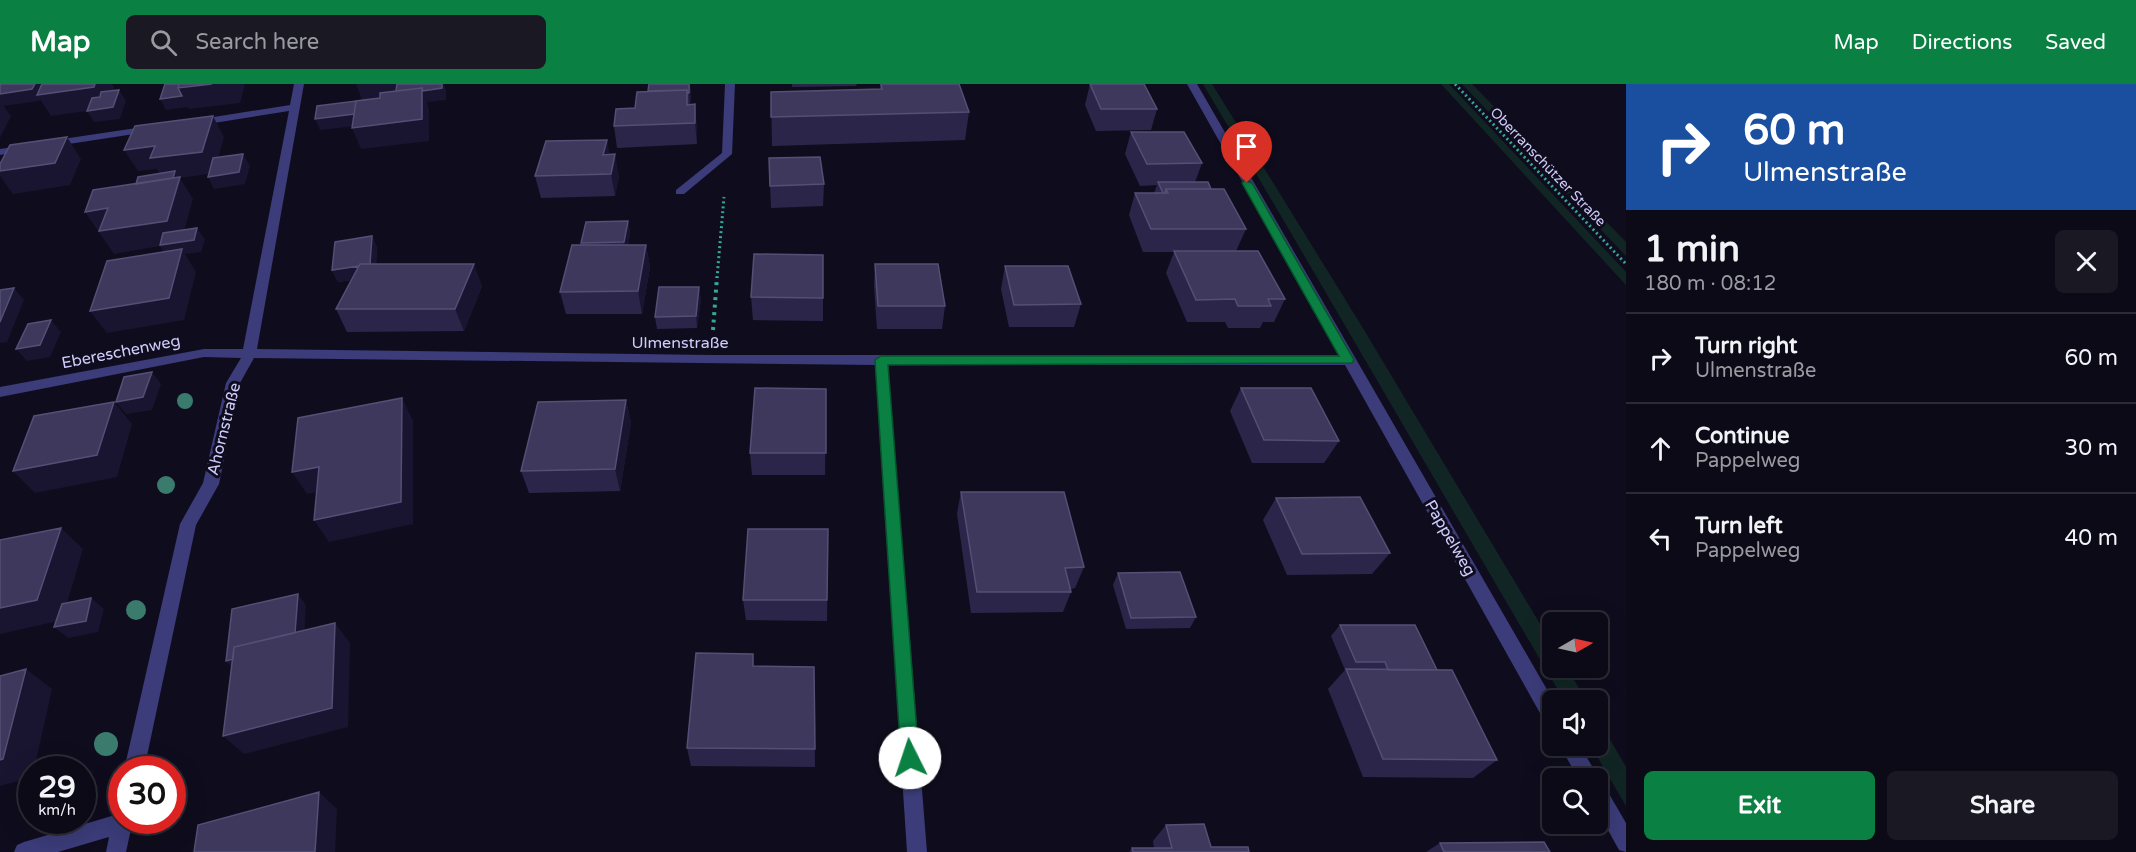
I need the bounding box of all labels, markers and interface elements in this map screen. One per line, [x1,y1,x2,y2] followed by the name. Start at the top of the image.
[126,15,546,69] search box
[30,25,90,59] text: Map
[147,26,180,59] icon: search
[195,29,319,55] text: Search here
[1833,30,1879,55] text: Map
[1912,30,2012,55] text: Directions
[2045,30,2106,55] text: Saved
[1487,104,1609,230] street label: Oberranschützer Straße
[1743,105,1845,156] text: 60 m
[1644,108,1722,186] icon: right
[1221,121,1272,183] pin
[1230,130,1263,163] icon: arrive
[1743,156,1907,189] text: Ulmenstraße
[1644,228,1740,271] text: 1 min
[2055,230,2118,293] button: close
[1644,272,1776,296] text: 180 m · 08:12
[60,331,182,373] street label: Ebereschenweg
[631,333,729,353] street label: Ulmenstraße
[1695,333,1797,359] text: Turn right
[1644,342,1677,375] icon: right
[2064,345,2118,371] text: 60 m
[1695,359,1816,383] text: Ulmenstraße
[203,381,245,477] street label: Ahornstraße
[1695,423,1790,449] text: Continue
[1644,432,1677,465] icon: ahead
[2064,435,2118,461] text: 30 m
[1695,449,1800,473] text: Pappelweg
[1420,497,1480,579] street label: Pappelweg
[1695,513,1783,539] text: Turn left
[1644,522,1677,555] icon: left
[2064,525,2118,551] text: 40 m
[1695,539,1800,563] text: Pappelweg
[1542,612,1608,678] north arrow
[1542,612,1608,834] map controls
[1542,690,1608,756] button: sound
[878,726,942,790] position arrow
[108,756,186,834] speed limit sign: 30
[1542,768,1608,834] button: search
[38,769,76,806] text: 29
[1644,771,1875,840] button: Exit
[1887,771,2118,840] button: Share
[38,801,76,819] text: km/h

